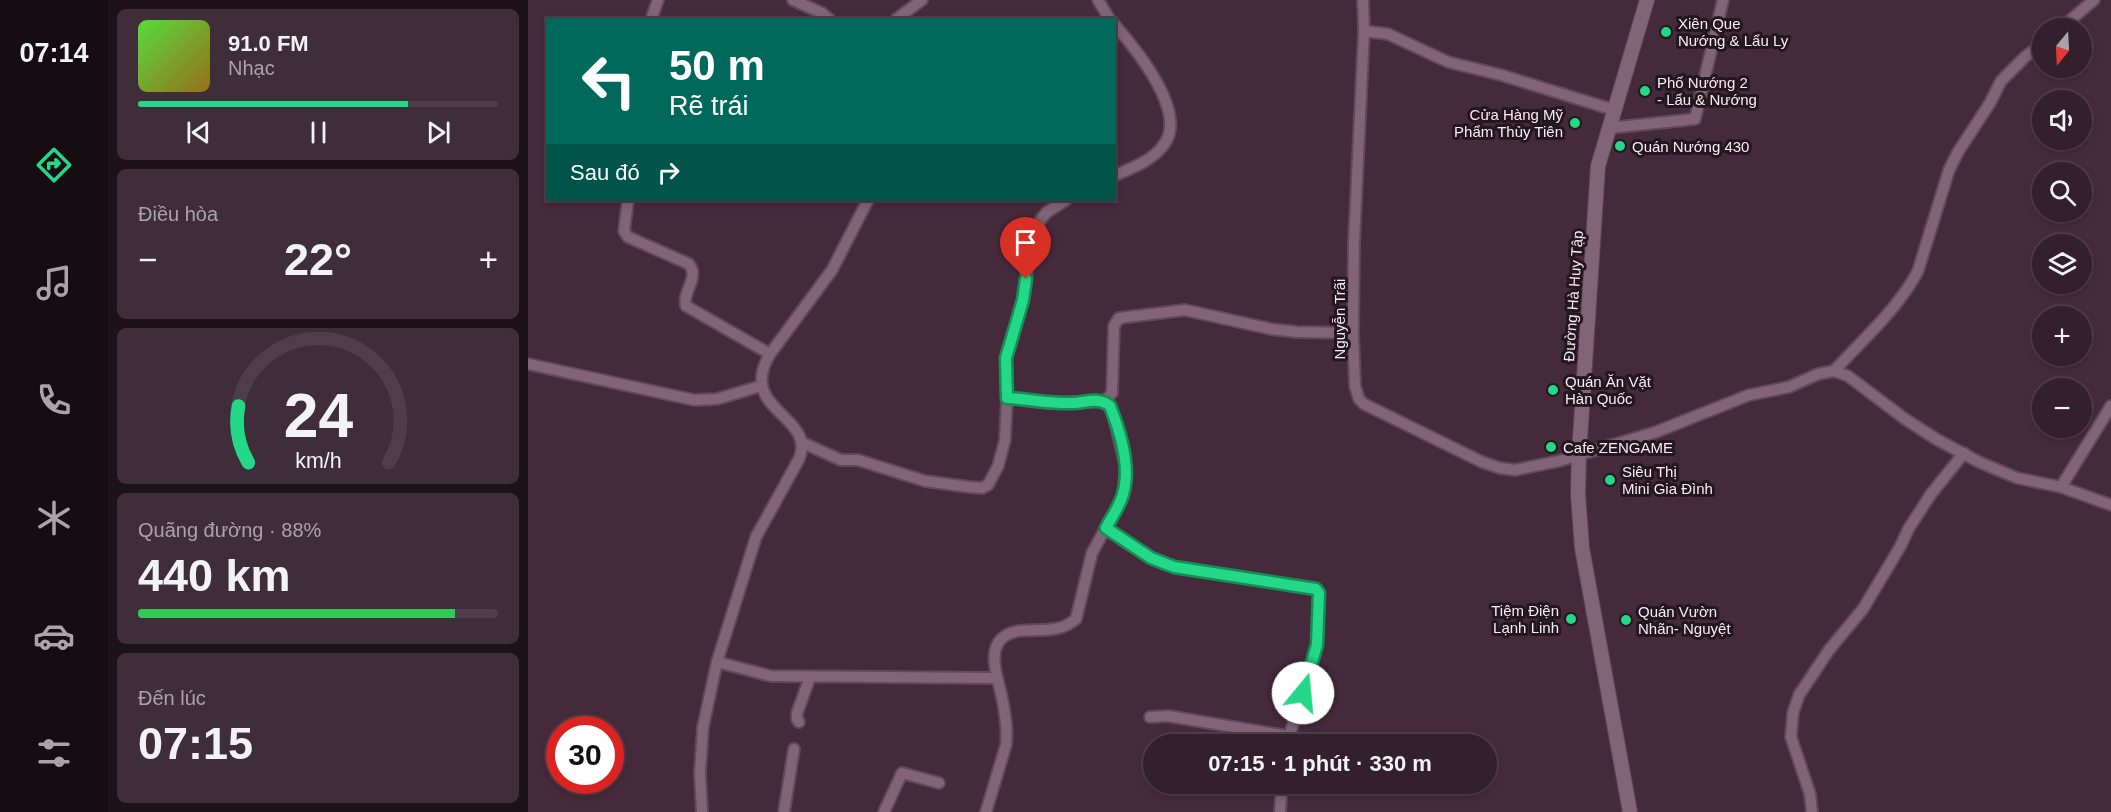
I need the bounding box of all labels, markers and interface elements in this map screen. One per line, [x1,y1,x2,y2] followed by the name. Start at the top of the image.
[1678,15,1789,49] place label: Xiên Que Nướng & Lẩu Ly
[2032,18,2092,78] north arrow
[2032,18,2092,438] map controls
[1659,25,1673,39] marker: Xiên Que Nướng & Lẩu Ly
[228,31,309,56] text: 91.0 FM
[19,38,89,68] text: 07:14
[570,42,648,120] icon: left
[669,42,765,89] text: 50 m
[228,57,275,79] text: Nhạc
[1657,74,1757,108] place label: Phố Nướng 2 - Lẩu & Nướng
[1638,84,1652,98] marker: Phố Nướng 2 - Lẩu & Nướng
[2032,90,2092,150] button: sound
[669,91,749,121] text: Rẽ trái
[1454,106,1563,140] place label: Cửa Hàng Mỹ Phẩm Thủy Tiên
[182,116,215,149] icon: previous
[302,116,335,149] icon: pause
[422,116,455,149] icon: next
[1568,116,1582,130] marker: Cửa Hàng Mỹ Phẩm Thủy Tiên
[1632,138,1749,155] place label: Quán Nướng 430
[1613,139,1627,153] marker: Quán Nướng 430
[33,144,75,186] icon: directions
[652,156,685,189] icon: right
[570,160,640,185] text: Sau đó
[2032,162,2092,222] button: search
[138,203,218,225] text: Điều hòa
[1000,217,1051,279] pin
[1009,226,1042,259] icon: arrive
[1560,230,1586,362] street label: Đường Hà Huy Tập
[284,234,352,285] text: 22°
[2032,234,2092,294] button: layers
[138,241,157,278] text: −
[479,241,498,278] text: +
[33,262,75,304] icon: music
[1331,279,1348,359] street label: Nguyễn Trãi
[2032,306,2092,366] button: +
[1565,373,1652,407] place label: Quán Ăn Vặt Hàn Quốc
[2032,378,2092,438] button: −
[33,379,75,421] icon: phone
[283,381,353,450] text: 24
[1546,383,1560,397] marker: Quán Ăn Vặt Hàn Quốc
[1563,439,1673,456] place label: Cafe ZENGAME
[1544,440,1558,454] marker: Cafe ZENGAME
[295,449,341,473] text: km/h
[1622,463,1713,497] place label: Siêu Thị Mini Gia Đình
[1603,473,1617,487] marker: Siêu Thị Mini Gia Đình
[33,497,75,539] icon: climate
[138,519,321,541] text: Quãng đường · 88%
[138,550,291,601] text: 440 km
[1491,602,1559,636] place label: Tiệm Điện Lạnh Linh
[1638,603,1731,637] place label: Quán Vườn Nhãn- Nguyệt
[1564,612,1578,626] marker: Tiệm Điện Lạnh Linh
[1619,613,1633,627] marker: Quán Vườn Nhãn- Nguyệt
[33,615,75,657] icon: car
[1271,661,1335,725] position arrow
[138,687,206,709] text: Đến lúc
[546,716,624,794] speed limit sign: 30
[138,718,253,769] text: 07:15
[33,732,75,774] icon: filters
[1208,751,1432,776] text: 07:15 · 1 phút · 330 m

